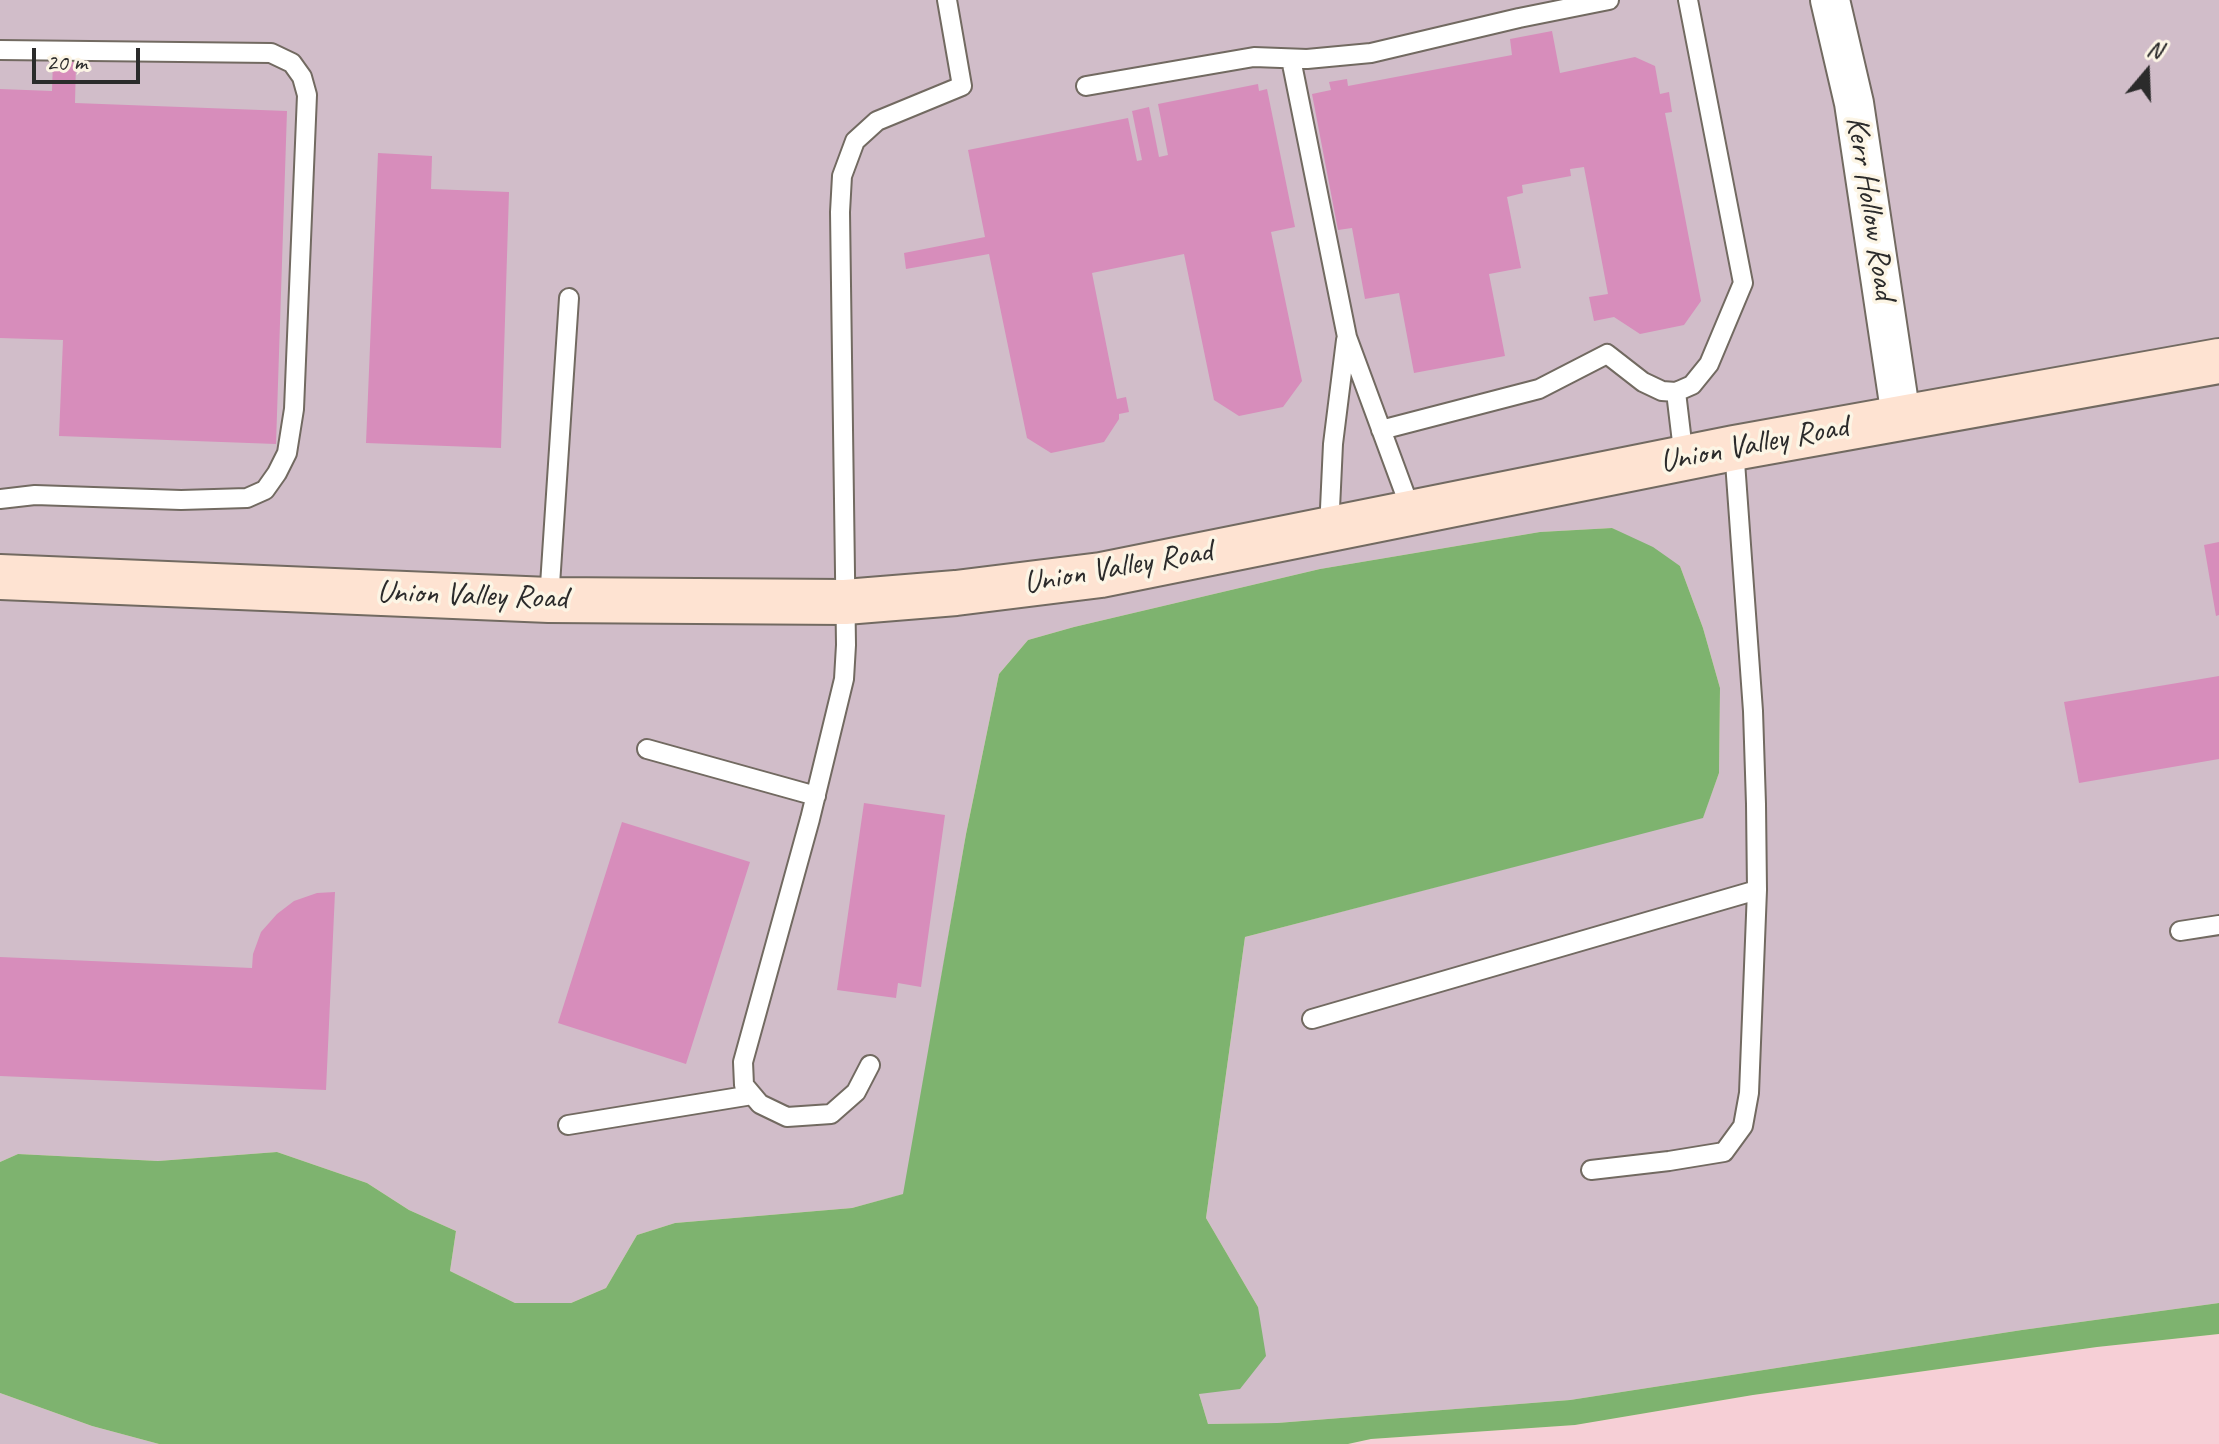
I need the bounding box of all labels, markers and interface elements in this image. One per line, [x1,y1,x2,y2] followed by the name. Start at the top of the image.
[36,32,144,82] scale bar
[2107,32,2187,112] north arrow
[2144,34,2166,65] text: N
[46,47,87,77] text: 20 m
[1837,114,1903,302] street label: Kerr Hollow Road
[1657,408,1851,482] street label: Union Valley Road
[1021,533,1215,603] street label: Union Valley Road
[376,573,568,619] street label: Union Valley Road

